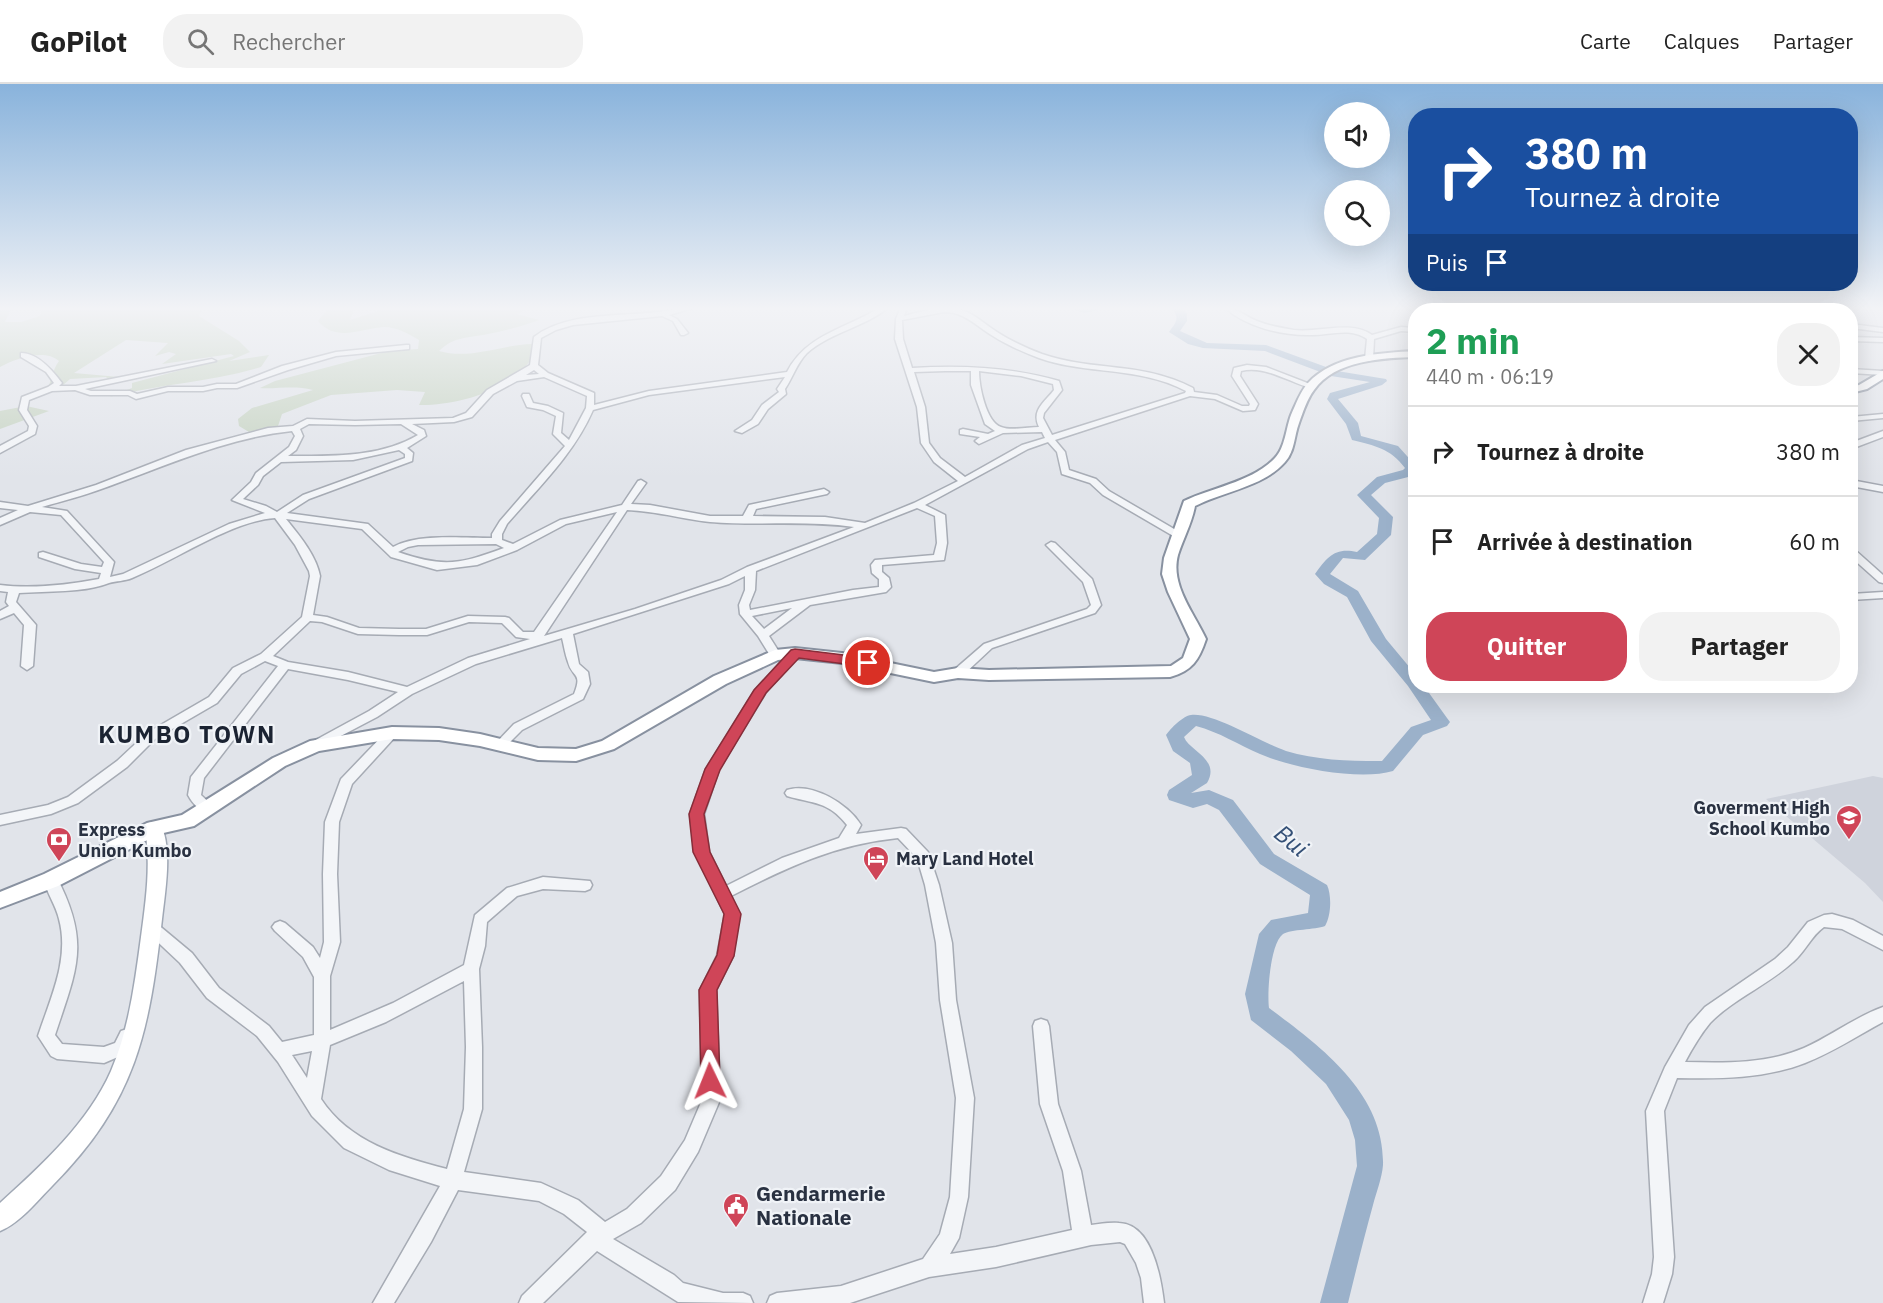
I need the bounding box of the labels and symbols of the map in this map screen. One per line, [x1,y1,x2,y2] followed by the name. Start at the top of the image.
[842,637,893,688] pin
[98,718,276,750] district label: KUMBO TOWN
[1693,796,1830,840] place label: Goverment High School Kumbo
[1834,803,1864,841] school or university icon: Goverment High School Kumbo
[1268,817,1316,864] water label: Bui
[78,818,192,862] place label: Express Union Kumbo
[44,825,74,863] bank icon: Express Union Kumbo
[861,844,891,882] hotel icon: Mary Land Hotel
[896,847,1034,870] place label: Mary Land Hotel
[678,1049,742,1113] position arrow
[756,1179,886,1231] place label: Gendarmerie Nationale
[721,1191,751,1229] public building icon: Gendarmerie Nationale

